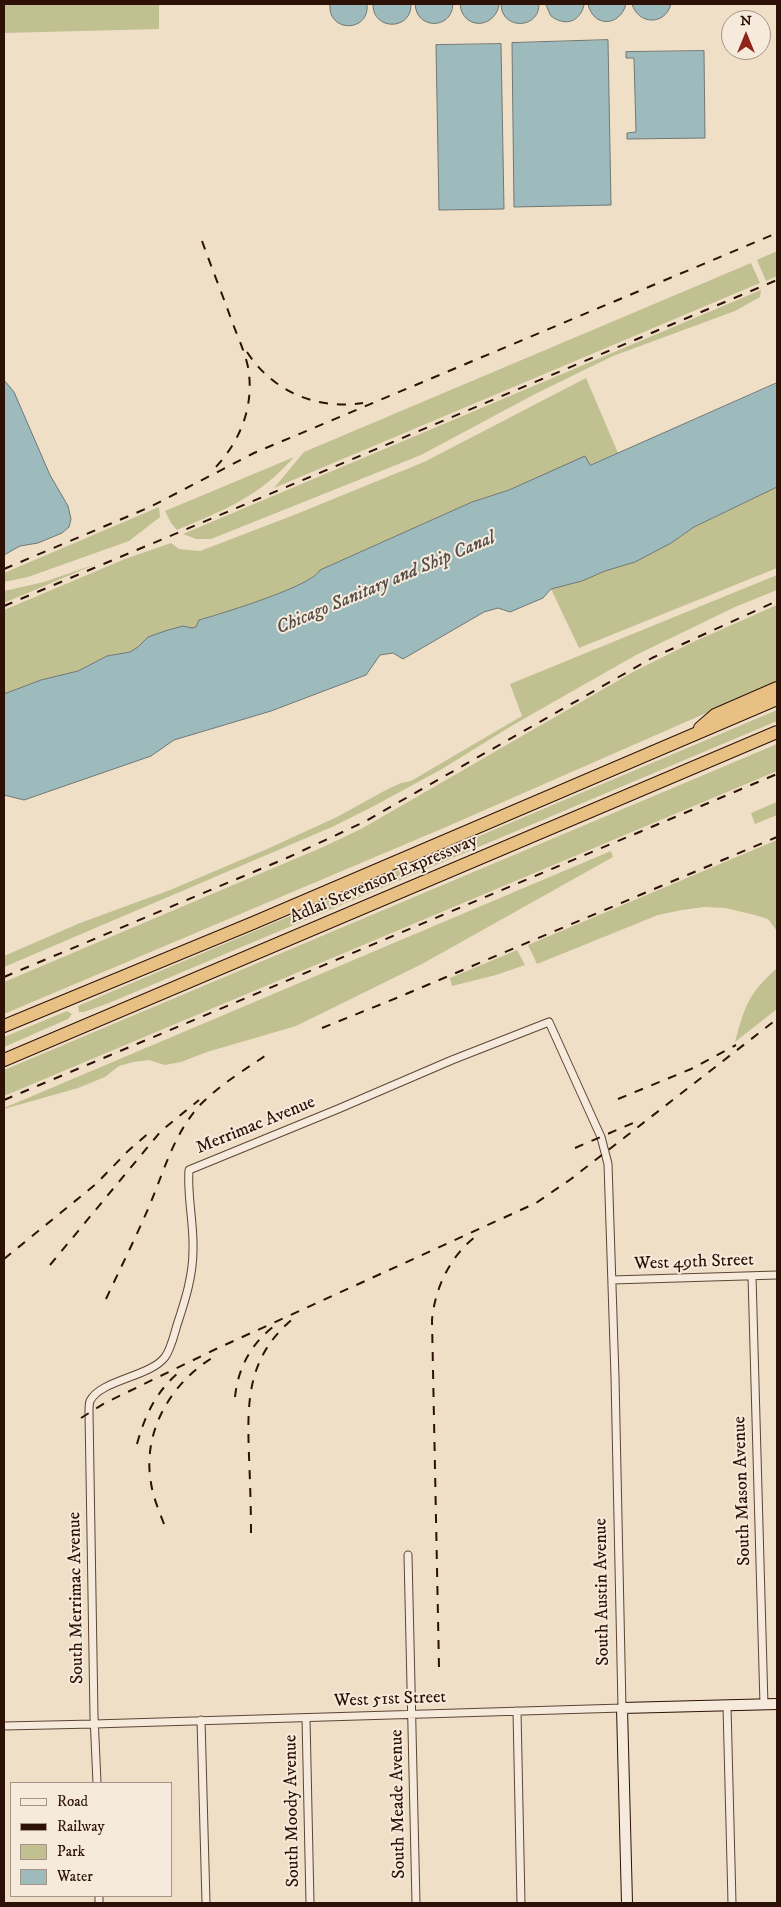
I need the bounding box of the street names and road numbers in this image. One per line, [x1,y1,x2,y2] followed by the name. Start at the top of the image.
[287,831,481,929] street label: Adlai Stevenson Expressway
[193,1092,319,1160] street label: Merrimac Avenue
[634,1250,754,1276] street label: West 49th Street
[730,1416,756,1566] street label: South Mason Avenue
[65,1512,89,1684] street label: South Merrimac Avenue
[591,1518,615,1666] street label: South Austin Avenue
[333,1687,447,1713] street label: West 51st Street
[387,1729,411,1879] street label: South Meade Avenue
[281,1734,305,1888] street label: South Moody Avenue

